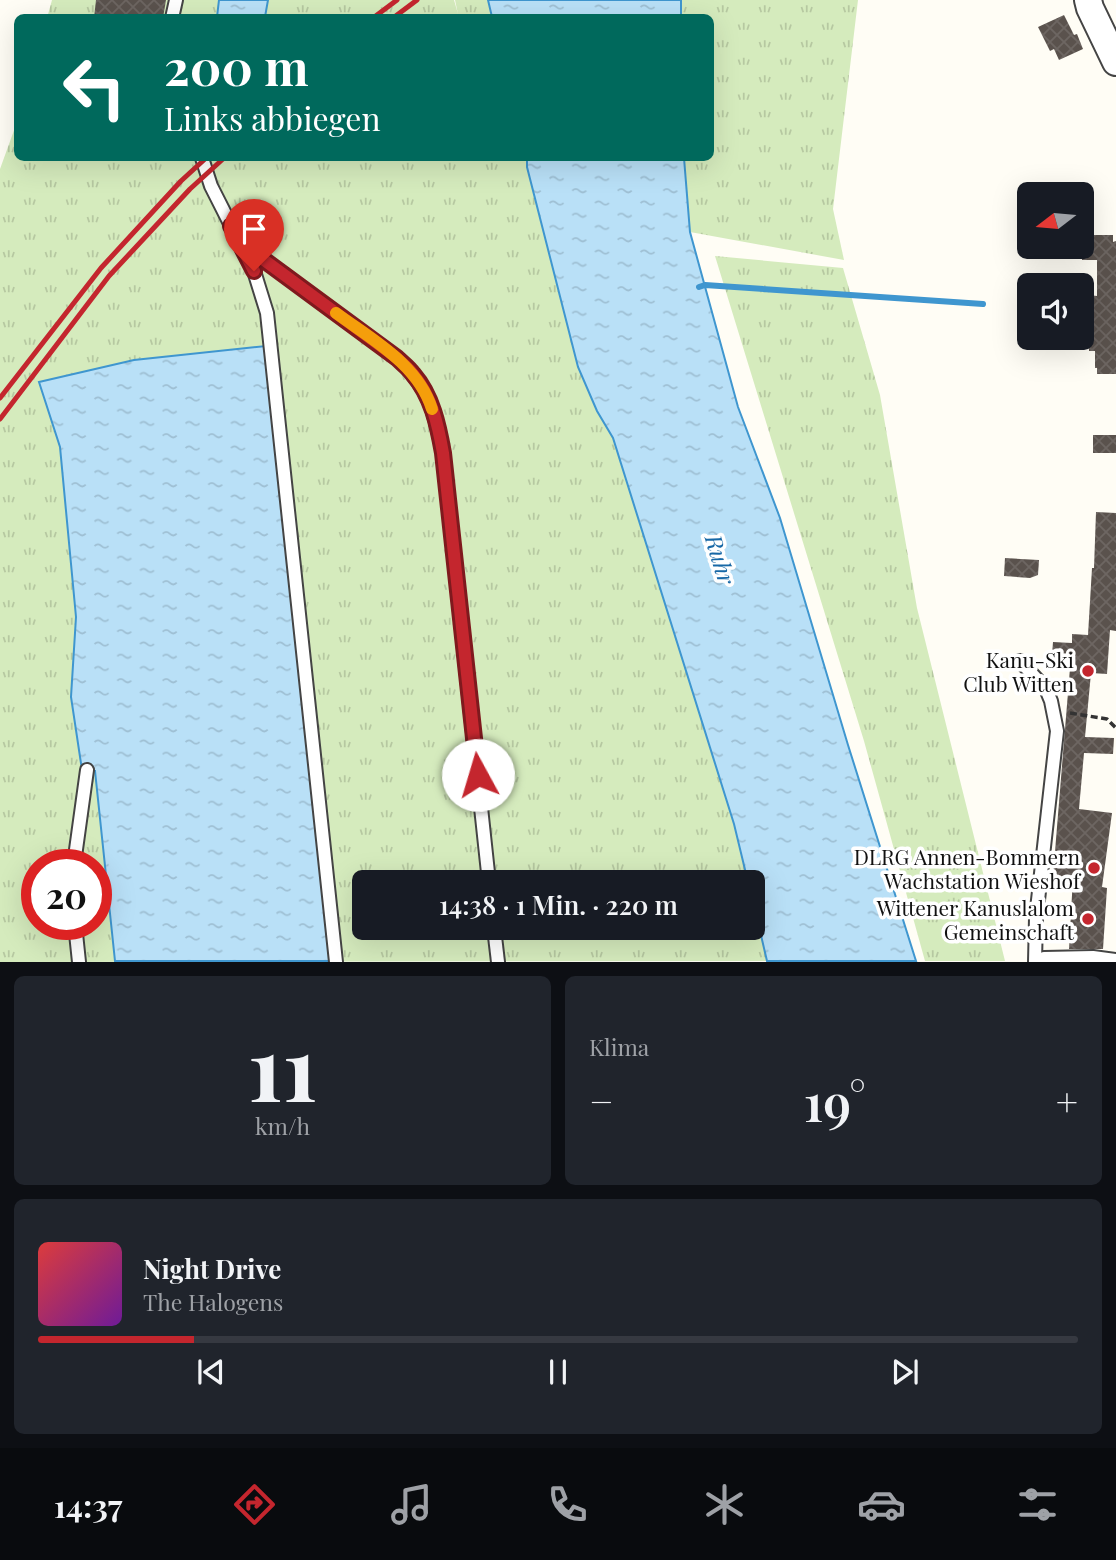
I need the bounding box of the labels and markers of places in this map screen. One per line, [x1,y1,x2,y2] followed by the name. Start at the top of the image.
[224,199,284,271] pin
[963,645,1074,697] place label: Kanu-Ski Club Witten
[1080,663,1096,679] marker: Kanu-Ski Club Witten
[854,842,1082,894] place label: DLRG Annen-Bommern Wachstation Wieshof
[1086,860,1102,876] marker: DLRG Annen-Bommern Wachstation Wieshof
[876,893,1075,945] place label: Wittener Kanuslalom Gemeinschaft
[1080,911,1096,927] marker: Wittener Kanuslalom Gemeinschaft

